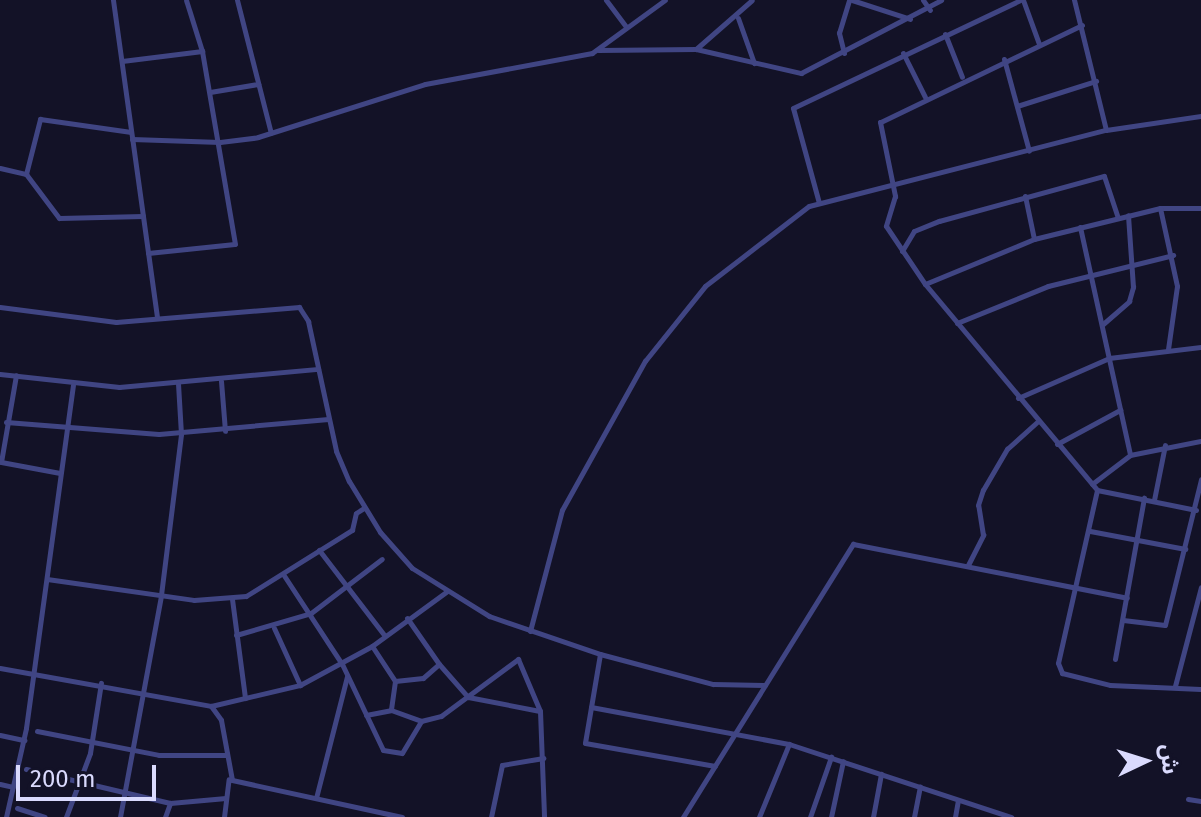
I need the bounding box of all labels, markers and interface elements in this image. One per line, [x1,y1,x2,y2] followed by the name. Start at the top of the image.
[1105,721,1185,801] north arrow
[1155,743,1184,775] text: ش
[20,749,160,799] scale bar
[30,765,96,793] text: 200 m

